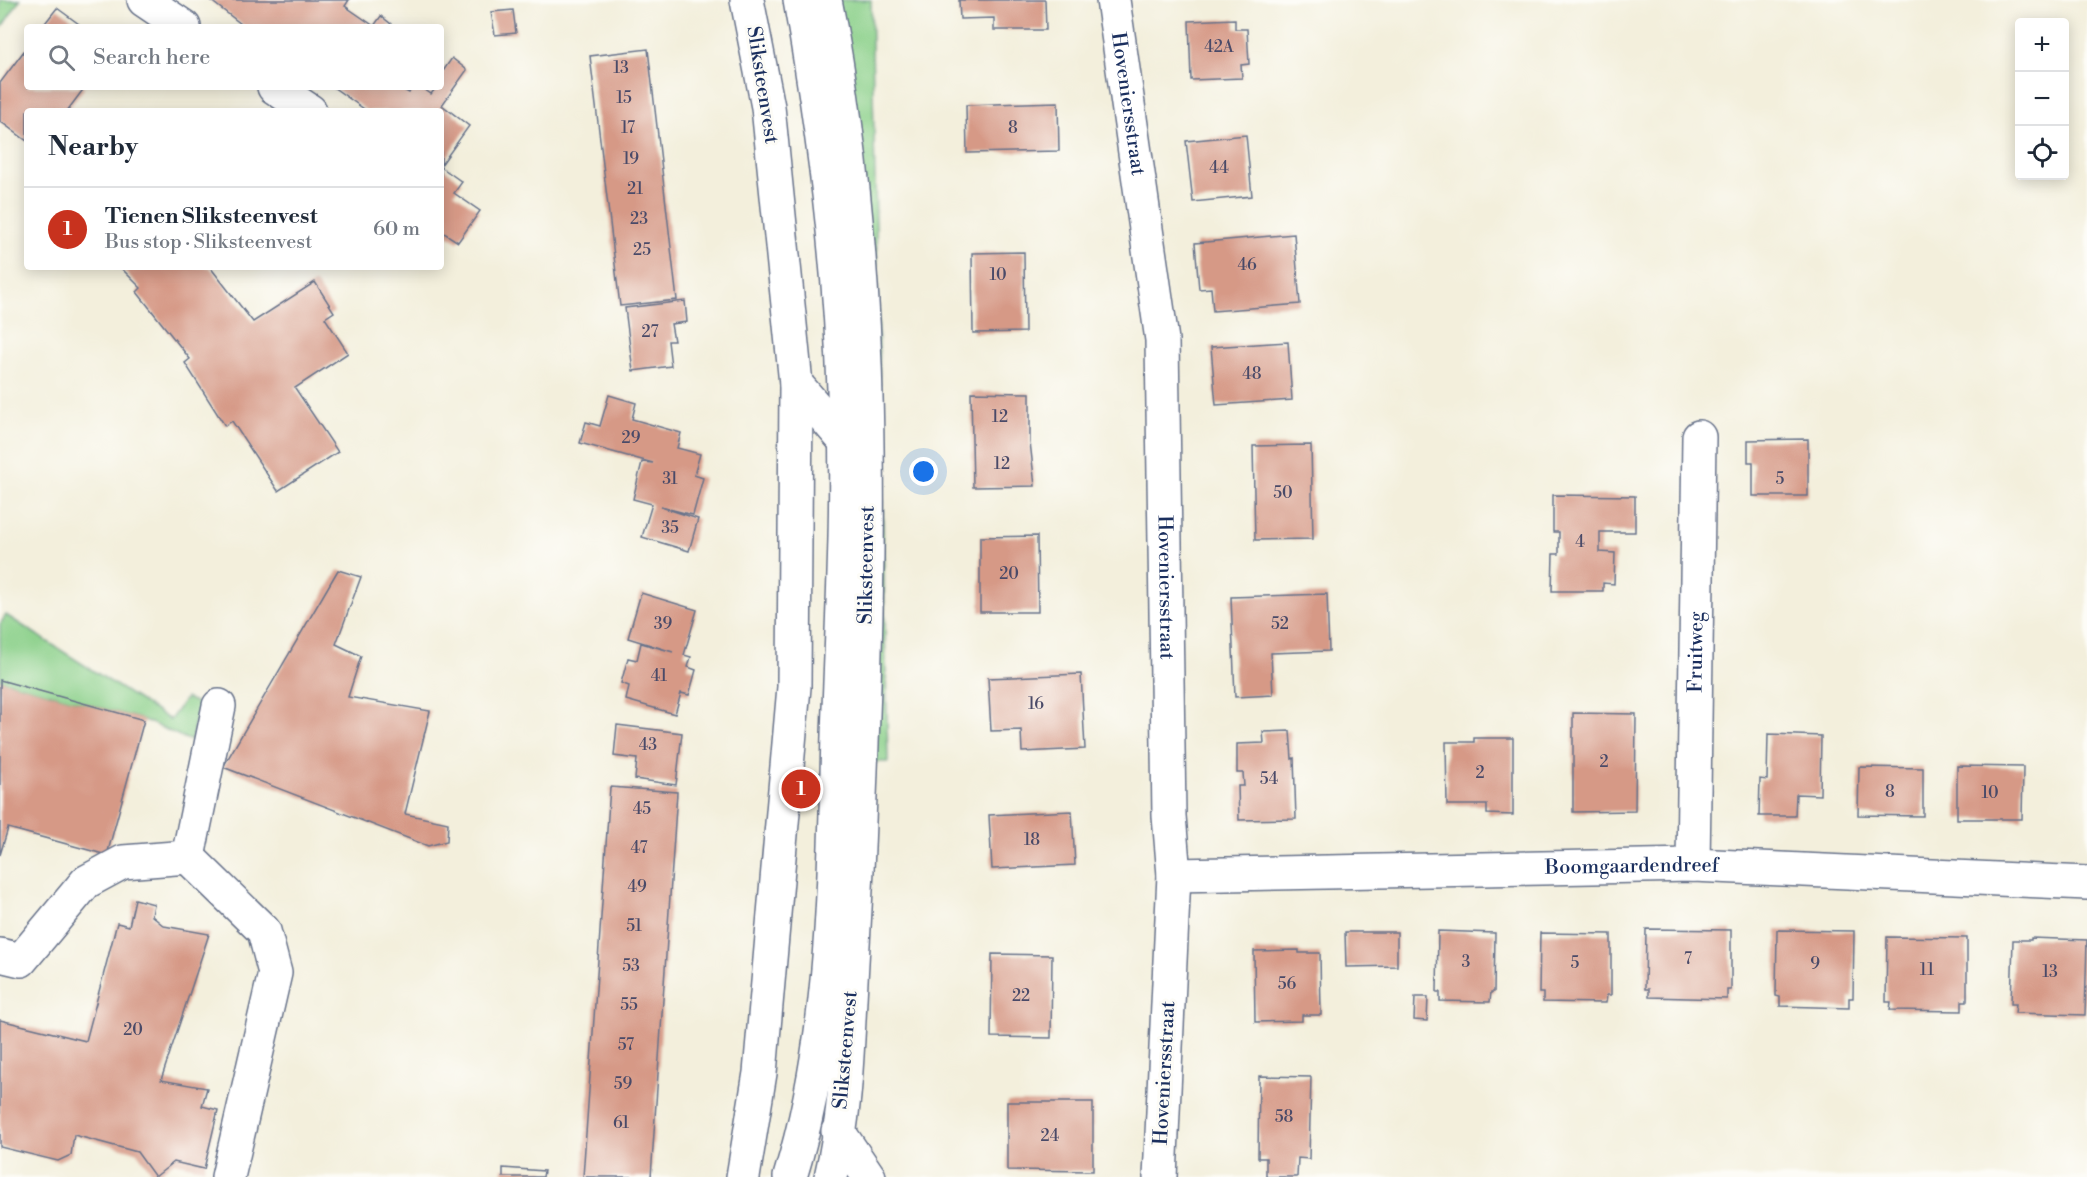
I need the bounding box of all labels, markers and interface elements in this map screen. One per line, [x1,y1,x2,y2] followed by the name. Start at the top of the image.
[2015,18,2069,180] map controls
[2015,18,2069,72] button: +
[24,24,444,90] search box
[740,24,784,146] street label: Sliksteenvest
[1105,31,1151,177] street label: Hoveniersstraat
[1204,37,1235,57] house number: 42A
[45,41,78,74] icon: search
[93,44,210,71] text: Search here
[613,58,629,78] house number: 13
[2015,72,2069,126] button: −
[616,88,632,108] house number: 15
[621,118,635,138] house number: 17
[1008,118,1018,138] house number: 8
[2015,126,2069,180] button: locate
[48,131,138,163] text: Nearby
[623,149,639,169] house number: 19
[1209,158,1229,178] house number: 44
[627,179,643,199] house number: 21
[105,203,318,230] text: Tienen Sliksteenvest
[630,209,648,229] house number: 23
[63,217,72,242] text: 1
[373,217,420,242] text: 60 m
[105,230,312,255] text: Bus stop · Sliksteenvest
[633,240,651,260] house number: 25
[1237,255,1257,275] house number: 46
[990,265,1007,285] house number: 10
[641,322,659,342] house number: 27
[1242,364,1262,384] house number: 48
[992,407,1008,427] house number: 12
[622,428,641,448] house number: 29
[994,454,1010,474] house number: 12
[909,457,938,486] your location
[662,469,678,489] house number: 31
[1776,469,1785,489] house number: 5
[1273,483,1293,503] house number: 50
[853,505,881,625] street label: Sliksteenvest
[1152,515,1179,660] street label: Hoveniersstraat
[661,518,679,538] house number: 35
[1575,532,1585,552] house number: 4
[999,564,1019,584] house number: 20
[1683,611,1709,693] street label: Fruitweg
[654,614,673,634] house number: 39
[1271,614,1289,634] house number: 52
[651,666,667,686] house number: 41
[1028,694,1044,714] house number: 16
[639,735,657,755] house number: 43
[1599,752,1609,772] house number: 2
[1475,763,1485,783] house number: 2
[782,766,820,812] pin: 1
[1260,769,1279,789] house number: 54
[1885,782,1895,802] house number: 8
[1982,783,1999,803] house number: 10
[633,799,651,819] house number: 45
[1024,830,1040,850] house number: 18
[631,838,647,858] house number: 47
[1544,852,1720,880] street label: Boomgaardendreef
[627,877,647,897] house number: 49
[626,916,642,936] house number: 51
[1684,949,1692,969] house number: 7
[1462,952,1471,972] house number: 3
[1571,953,1580,973] house number: 5
[1810,954,1820,974] house number: 9
[622,956,640,976] house number: 53
[1920,960,1934,980] house number: 11
[2042,962,2058,982] house number: 13
[1278,974,1297,994] house number: 56
[1012,986,1030,1006] house number: 22
[828,990,864,1110] street label: Sliksteenvest
[620,995,638,1015] house number: 55
[1149,1000,1181,1146] street label: Hoveniersstraat
[123,1020,143,1040] house number: 20
[618,1035,634,1055] house number: 57
[614,1074,633,1094] house number: 59
[1275,1107,1294,1127] house number: 58
[613,1113,629,1133] house number: 61
[1041,1126,1060,1146] house number: 24

